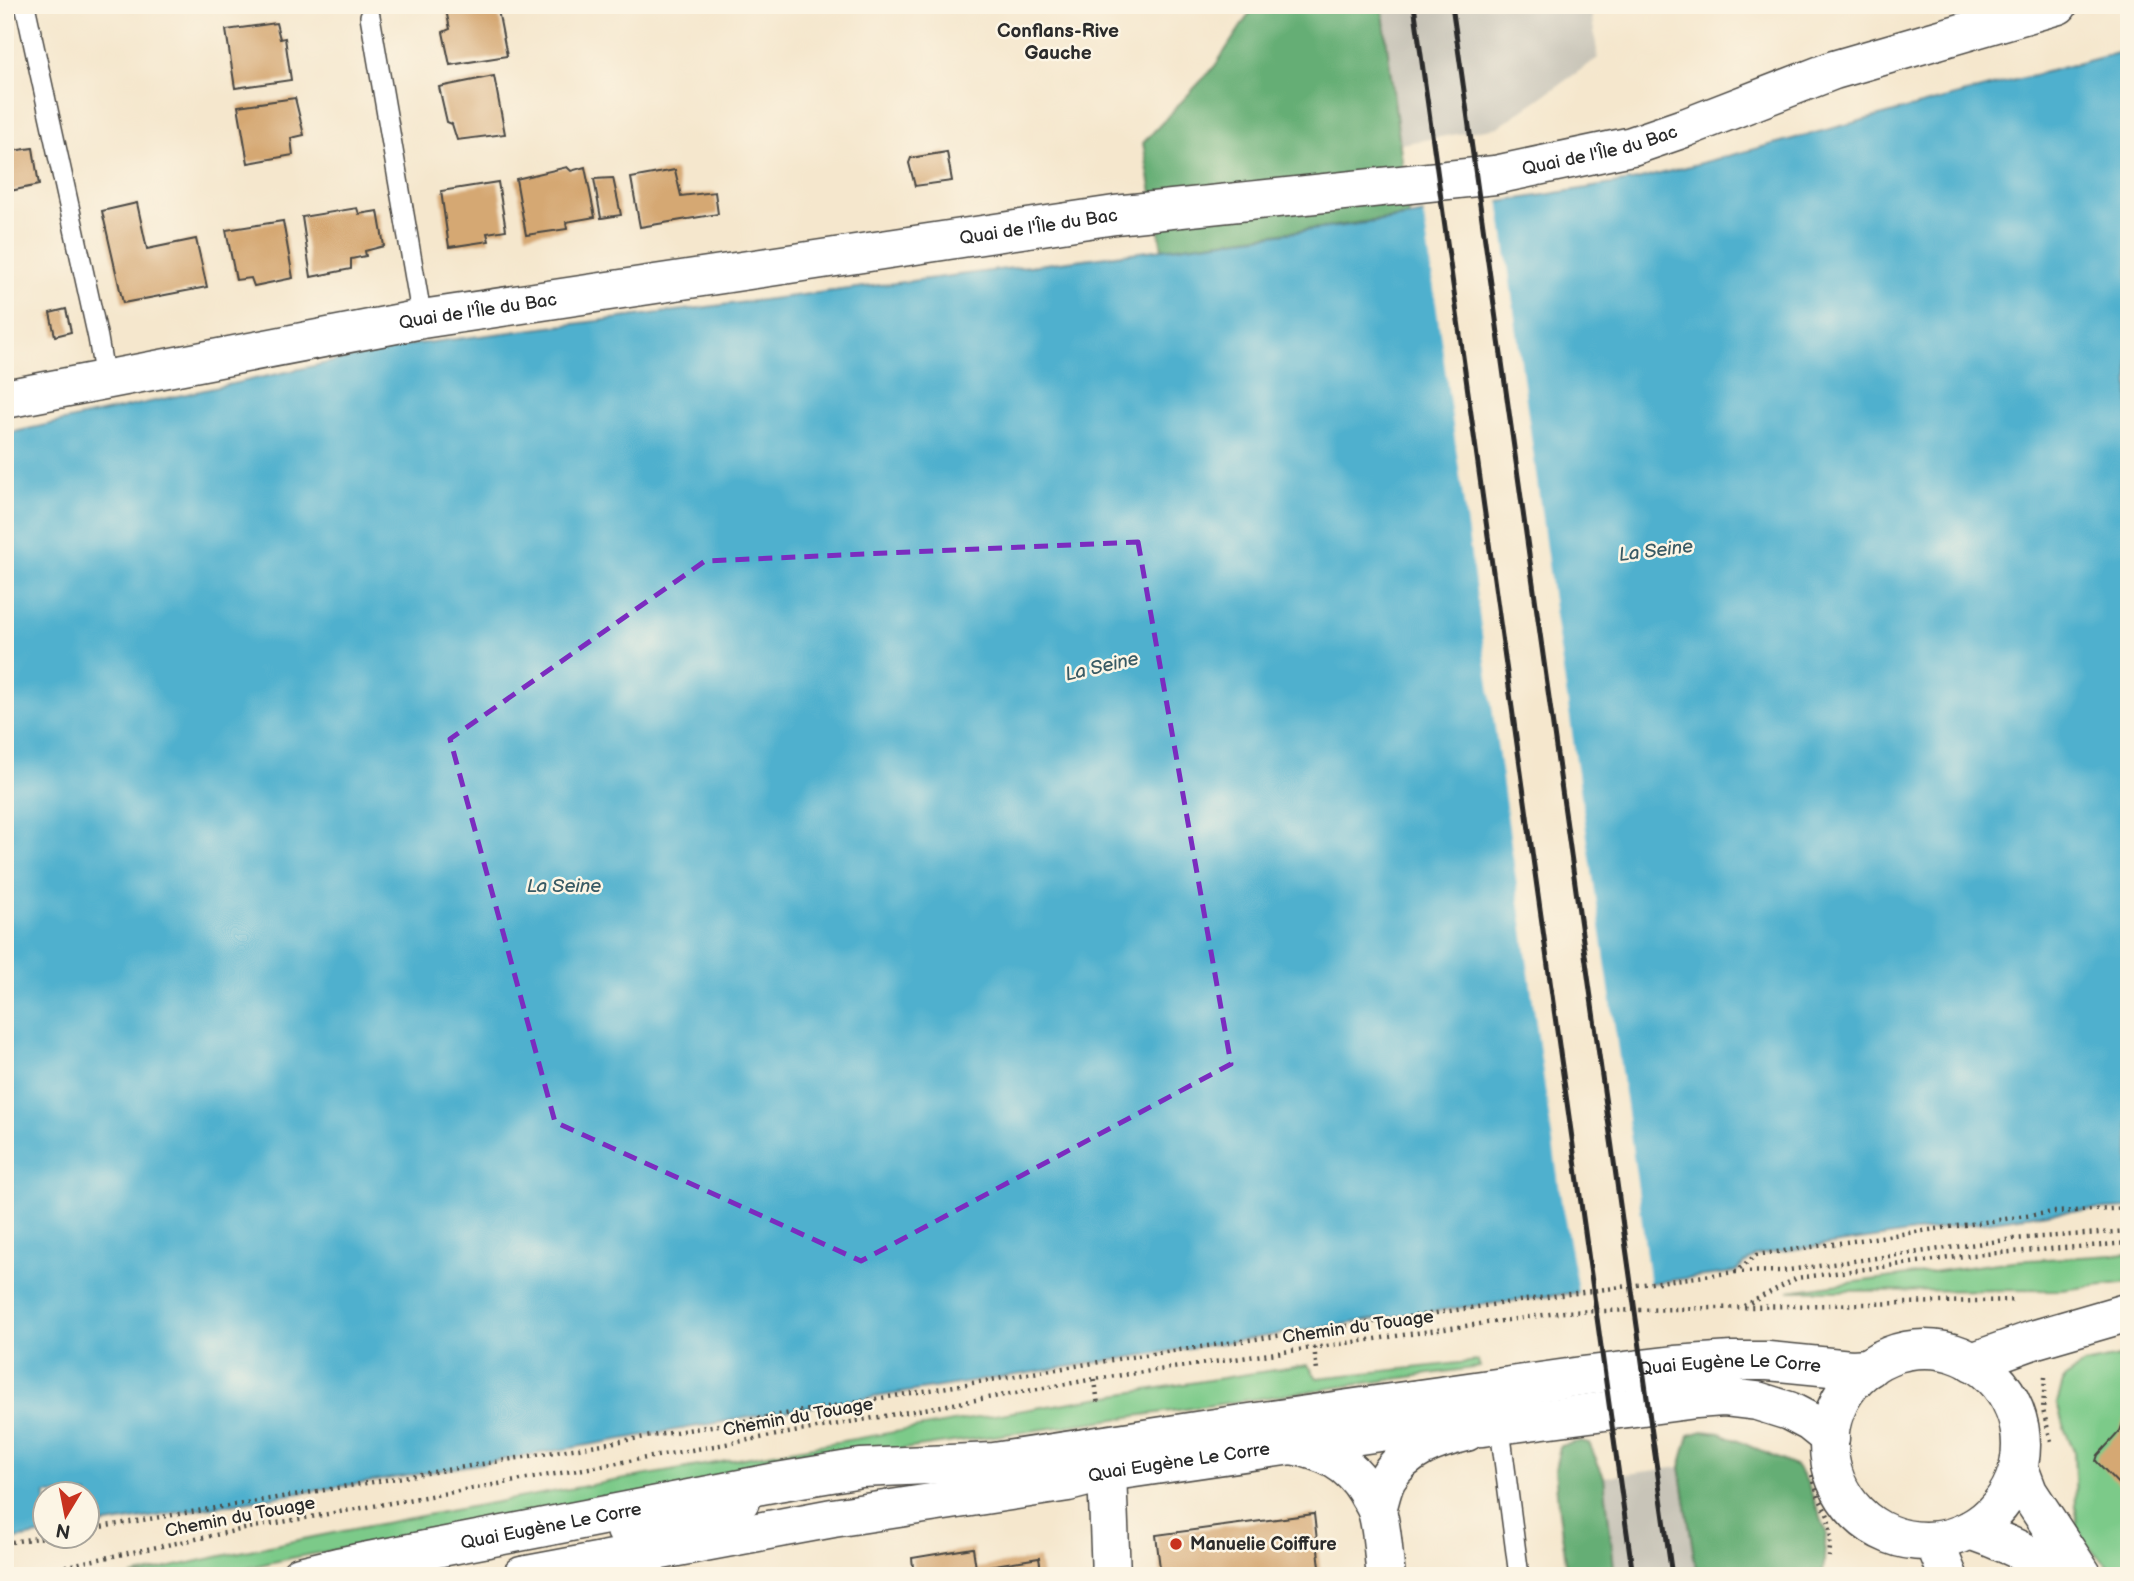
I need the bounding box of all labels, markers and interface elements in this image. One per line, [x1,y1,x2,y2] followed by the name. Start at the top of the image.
[997,20,1119,65] district label: Conflans-Rive Gauche
[1520,121,1680,179] street label: Quai de l'Île du Bac
[958,204,1119,249] street label: Quai de l'Île du Bac
[397,288,558,334] street label: Quai de l'Île du Bac
[1618,535,1694,567] water label: La Seine
[1063,647,1141,687] water label: La Seine
[527,875,601,898] water label: La Seine
[1281,1306,1435,1348] street label: Chemin du Touage
[1637,1350,1822,1380] street label: Quai Eugène Le Corre
[721,1393,875,1441] street label: Chemin du Touage
[1086,1438,1271,1487] street label: Quai Eugène Le Corre
[32,1480,102,1550] north arrow
[163,1492,317,1542] street label: Chemin du Touage
[459,1498,643,1554] street label: Quai Eugène Le Corre
[54,1518,72,1543] text: N
[1190,1534,1337,1555] place label: Manuelie Coiffure
[1168,1536,1184,1552] marker: Manuelie Coiffure

